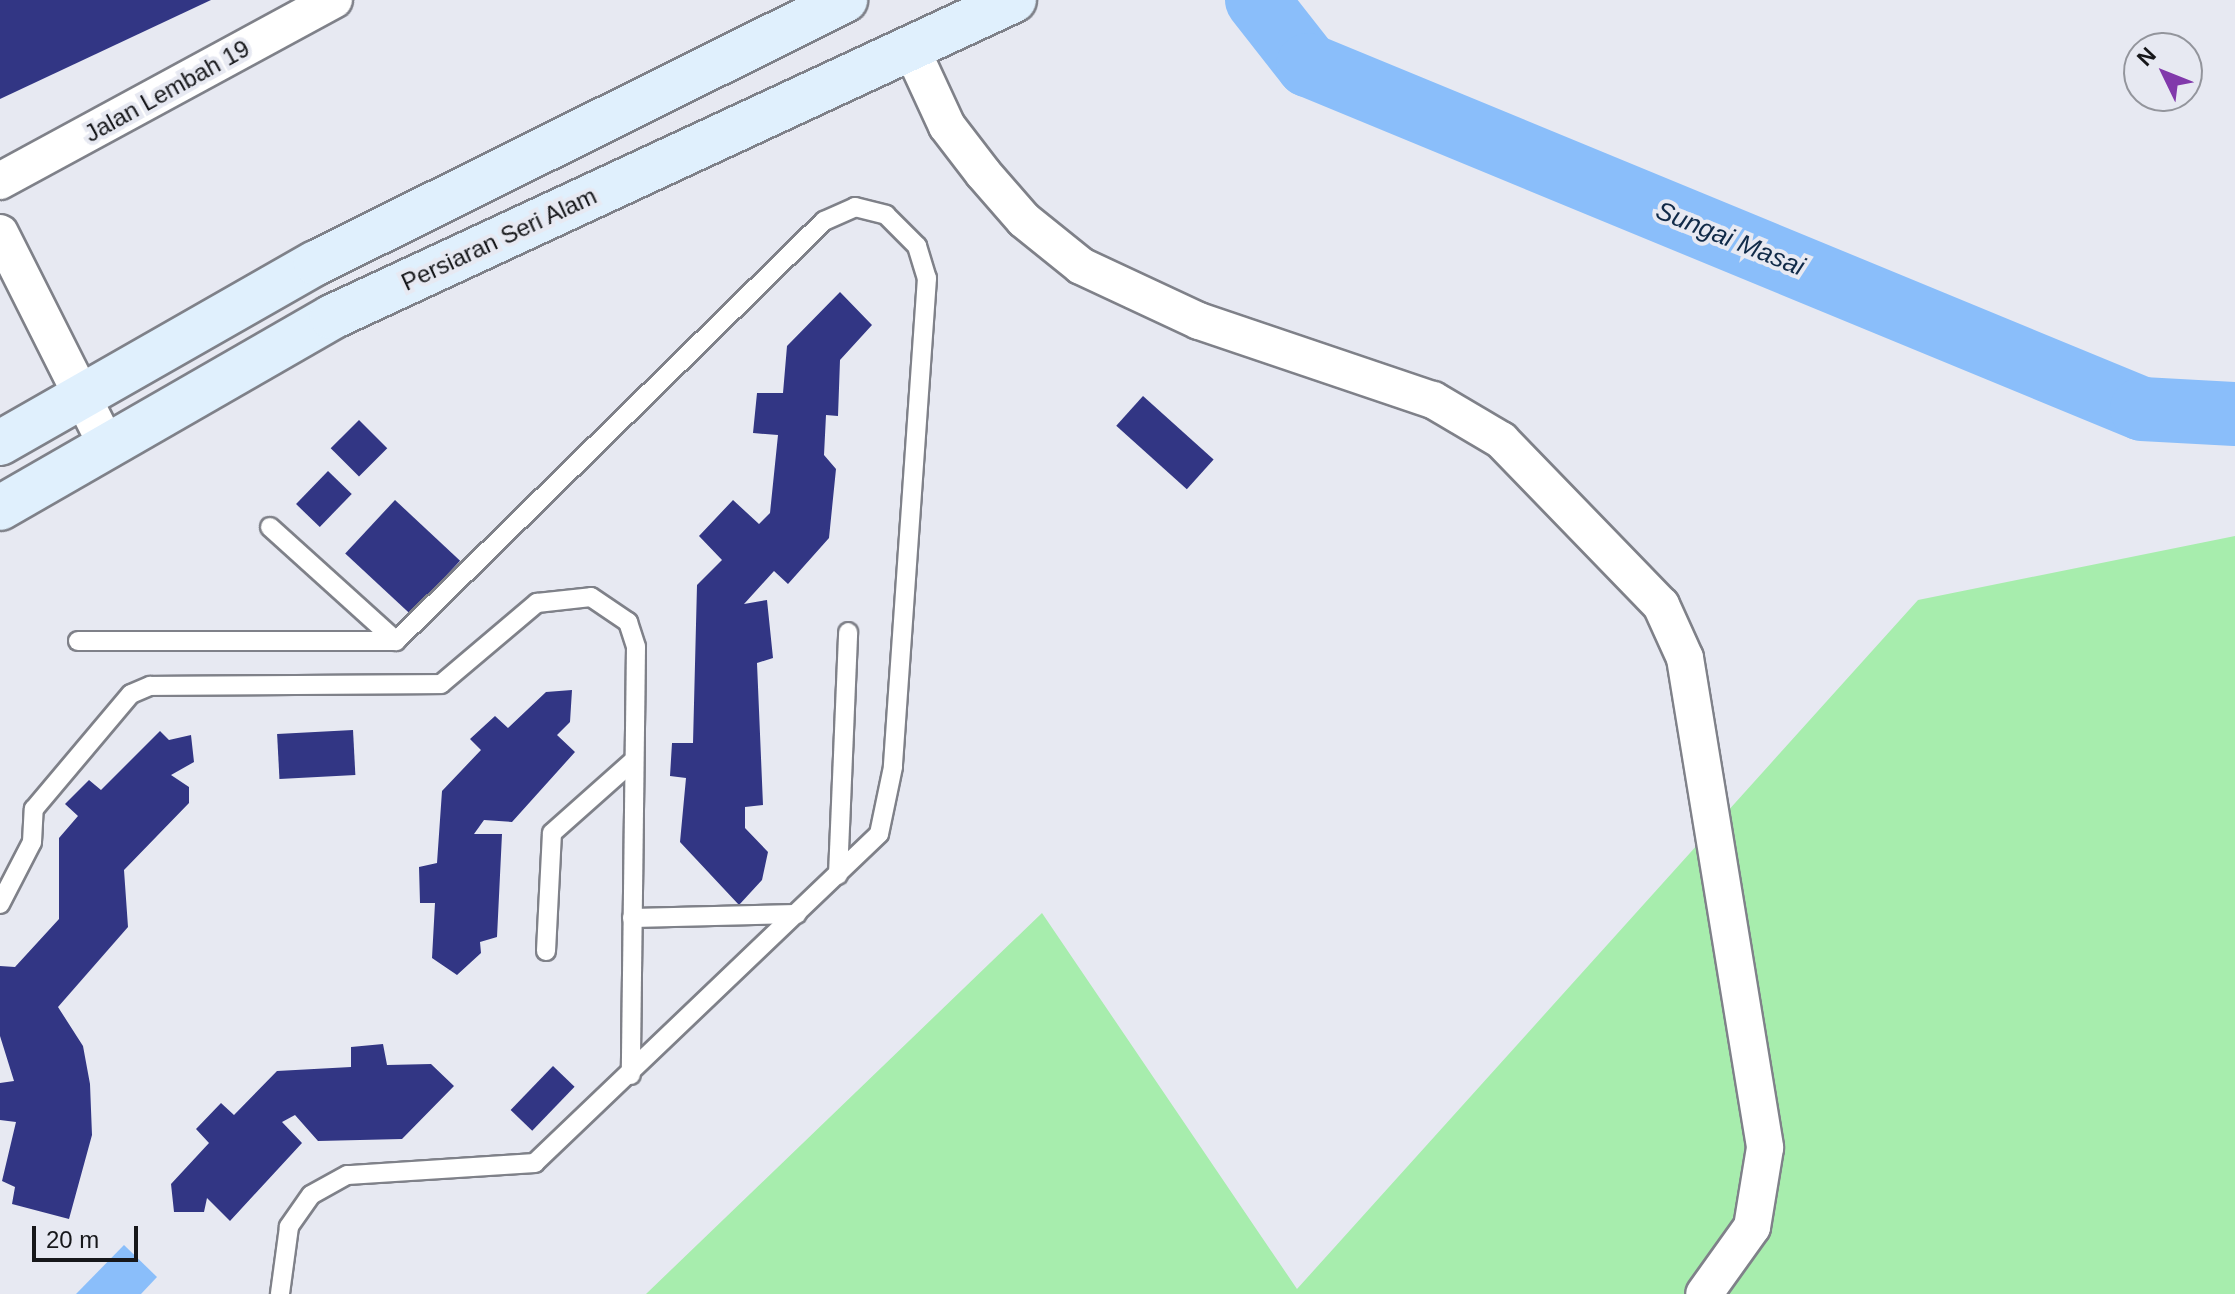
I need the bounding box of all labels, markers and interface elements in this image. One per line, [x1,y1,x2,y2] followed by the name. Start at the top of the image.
[2123,32,2203,112] north arrow
[79,34,255,148] street label: Jalan Lembah 19
[2132,42,2161,71] text: N
[396,181,602,297] street label: Persiaran Seri Alam
[1651,195,1809,283] water label: Sungai Masai
[36,1210,142,1260] scale bar
[46,1226,99,1253] text: 20 m

